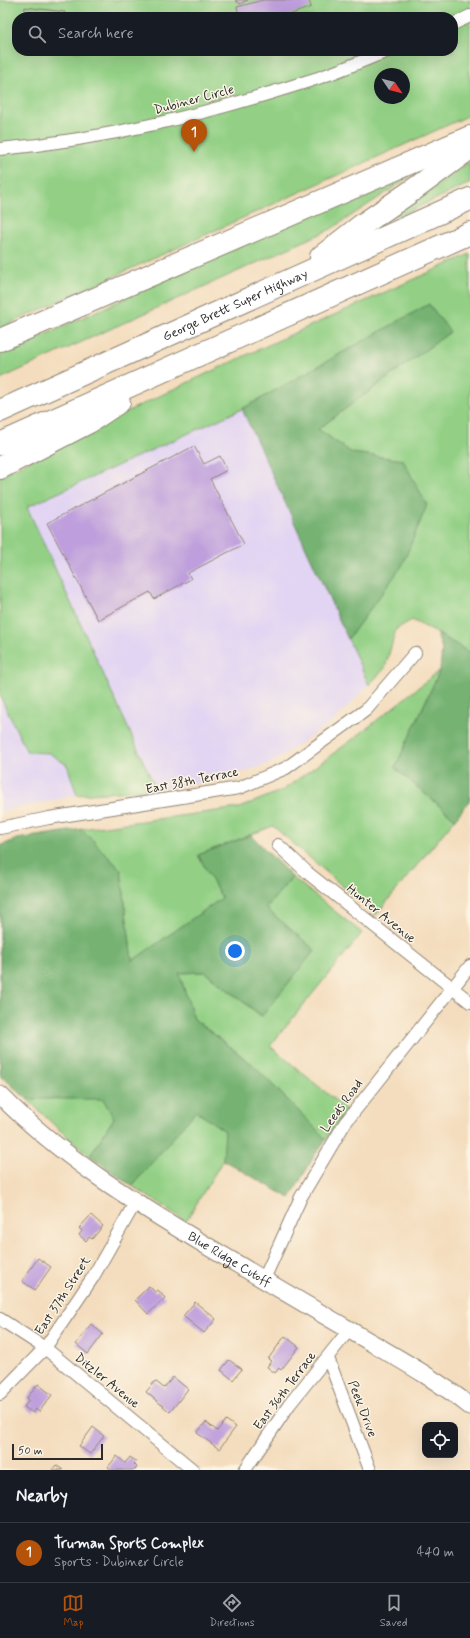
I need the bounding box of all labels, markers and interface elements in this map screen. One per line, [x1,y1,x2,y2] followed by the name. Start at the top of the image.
[12,12,458,56] search box
[26,23,48,45] icon: search
[58,24,134,44] text: Search here
[374,68,410,104] north arrow
[152,81,236,119] street label: Dubiner Circle
[181,119,207,152] pin: 1
[160,265,311,345] street label: George Brett Super Highway
[144,764,240,798] street label: East 38th Terrace
[343,881,419,947] street label: Hunter Avenue
[225,941,245,961] your location
[317,1076,367,1136] street label: Leeds Road
[185,1228,275,1291] street label: Blue Ridge Cutoff
[31,1253,95,1339] street label: East 37th Street
[250,1348,320,1434] street label: East 36th Terrace
[71,1349,143,1413] street label: Ditzler Avenue
[343,1378,381,1440] street label: Peek Drive
[422,1422,458,1458] map controls
[422,1422,458,1458] button: locate
[12,1442,103,1461] scale bar
[18,1444,43,1458] text: 50 m
[16,1485,68,1507] text: Nearby
[54,1534,204,1554] text: Truman Sports Complex
[26,1544,32,1561] text: 1
[417,1544,454,1561] text: 440 m
[54,1554,184,1571] text: Sports · Dubiner Circle
[62,1592,84,1630] tab: Map
[209,1592,255,1630] tab: Directions
[380,1592,407,1630] tab: Saved

